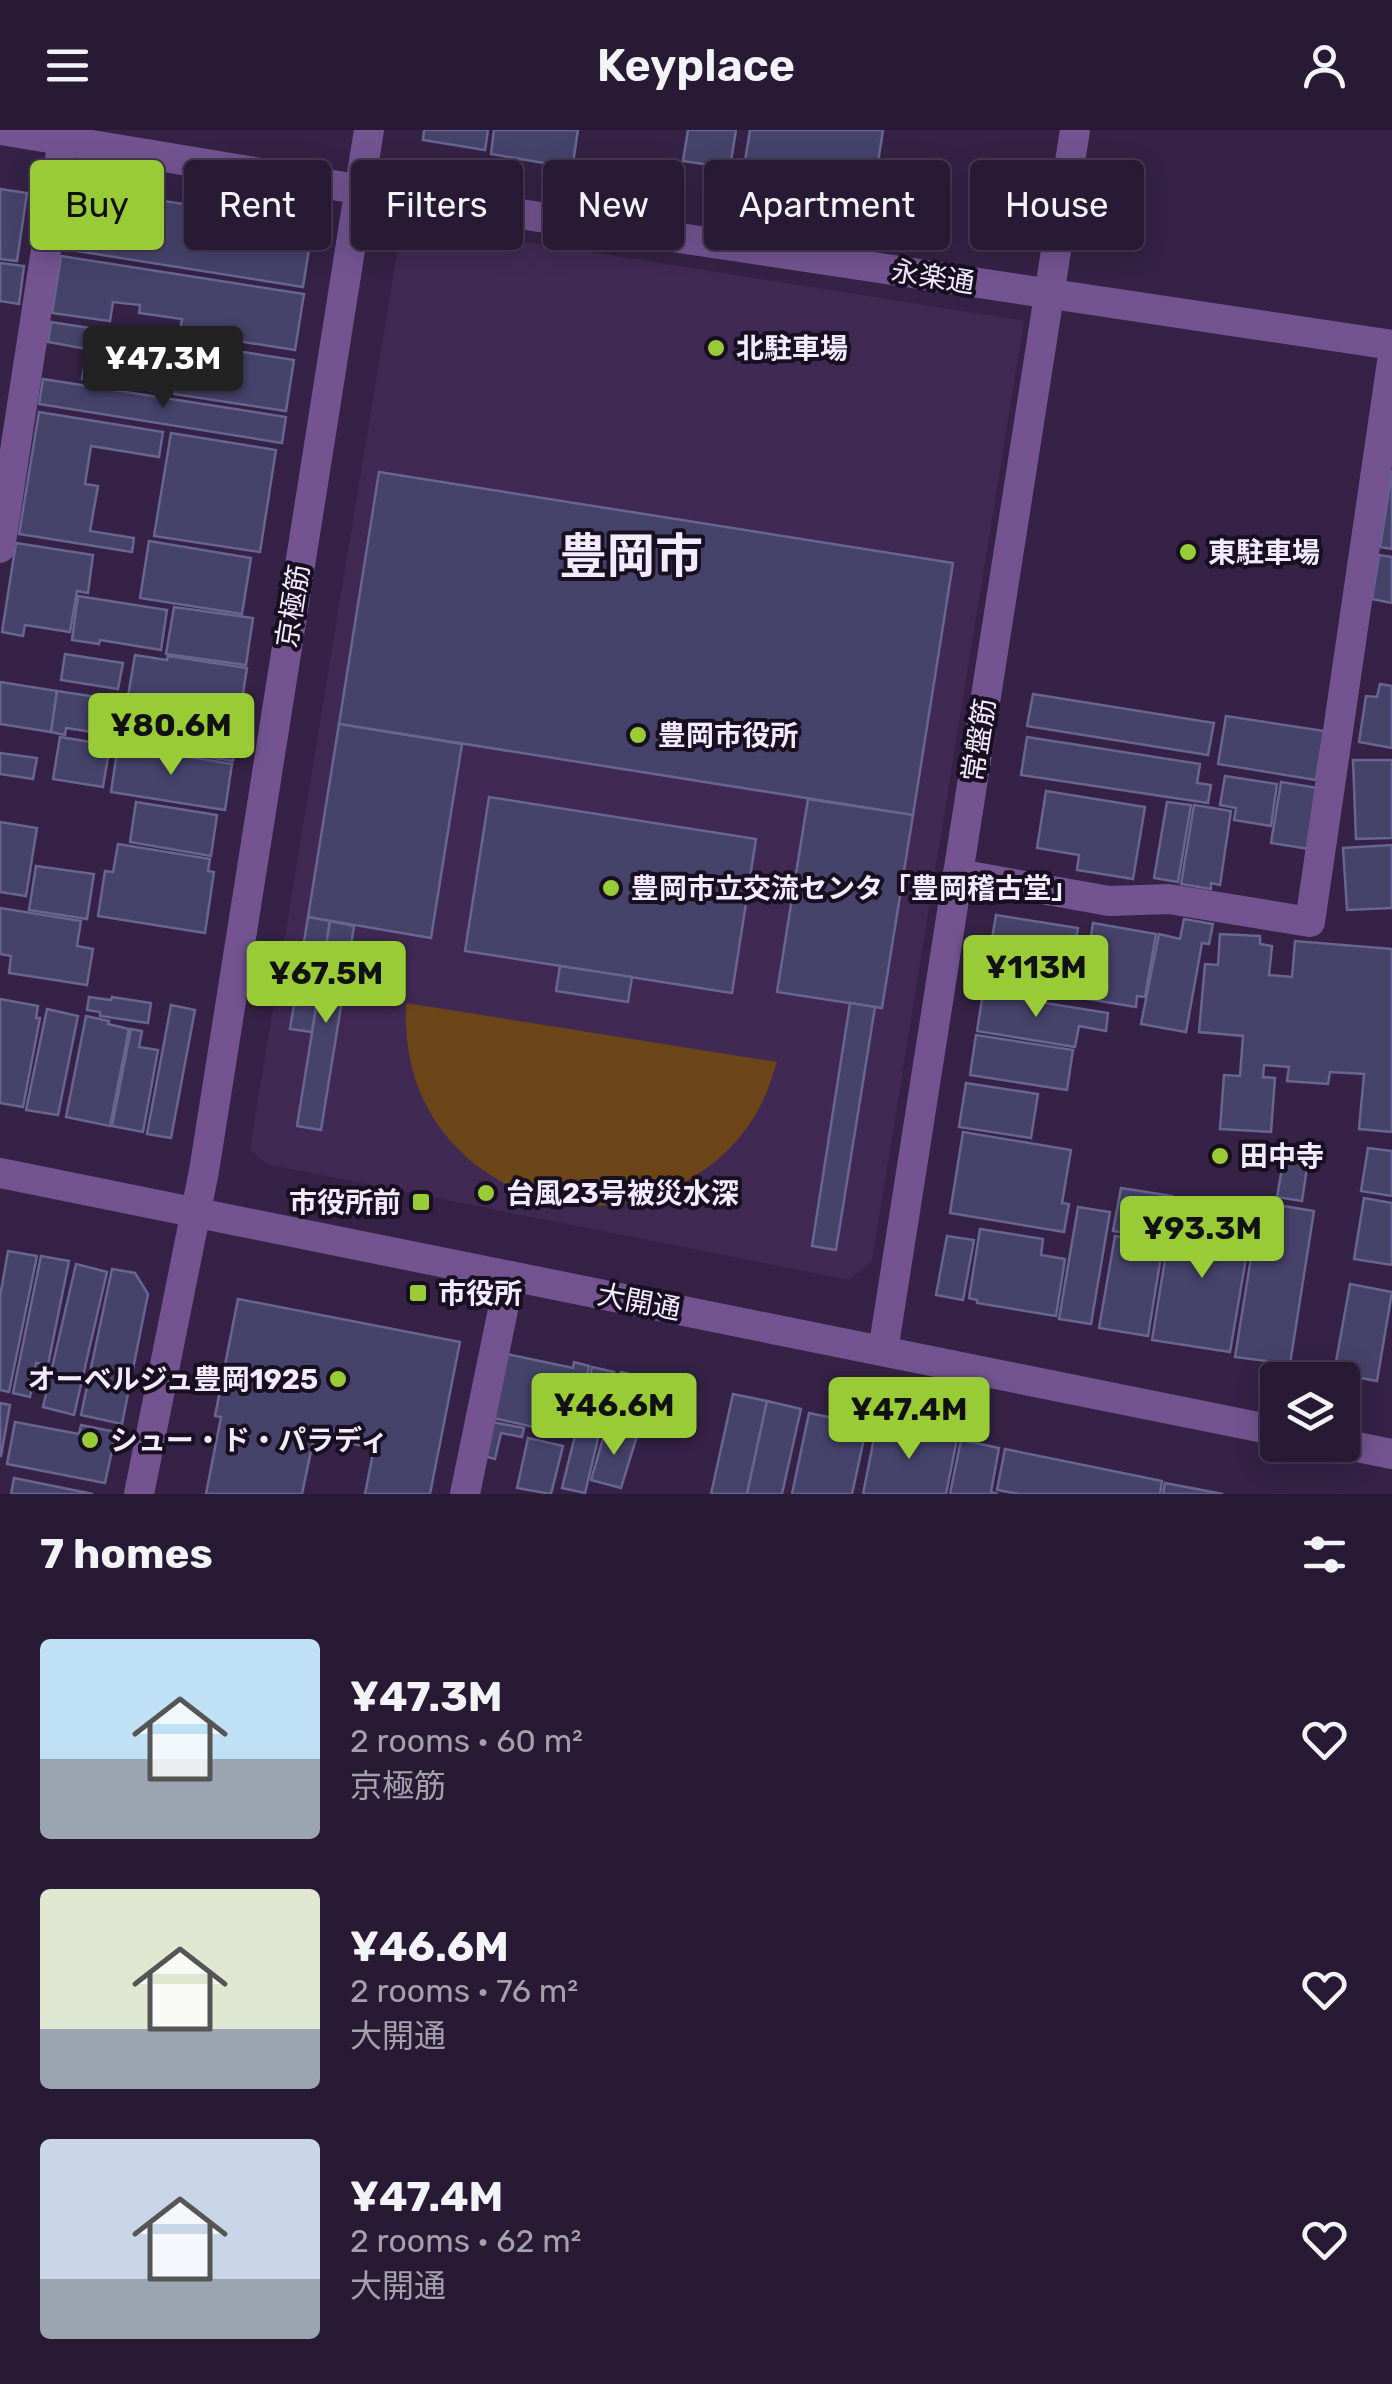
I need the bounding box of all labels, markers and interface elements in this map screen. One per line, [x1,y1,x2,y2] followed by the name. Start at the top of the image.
[40,38,95,93] icon: menu
[1297,38,1352,93] icon: person
[597,39,795,92] text: Keyplace
[30,160,164,250] chip: Buy
[184,160,331,250] chip: Rent
[351,160,523,250] chip: Filters
[543,160,684,250] chip: New
[704,160,950,250] chip: Apartment
[970,160,1144,250] chip: House
[889,254,977,300] street label: 永楽通
[82,326,244,411] pin: ¥47.3M
[736,332,848,365] place label: 北駐車場
[705,337,727,359] marker: 北駐車場
[105,339,221,377] text: ¥47.3M
[559,528,703,585] district label: 豊岡市
[1208,536,1320,569] place label: 東駐車場
[1177,541,1199,563] marker: 東駐車場
[270,562,316,650] street label: 京極筋
[90,693,252,778] pin: ¥80.6M
[956,696,1002,784] street label: 常盤筋
[110,706,232,744] text: ¥80.6M
[658,719,798,752] place label: 豊岡市役所
[627,724,649,746] marker: 豊岡市役所
[631,872,1079,905] place label: 豊岡市立交流センタ「豊岡稽古堂」
[600,877,622,899] marker: 豊岡市立交流センタ「豊岡稽古堂」
[966,935,1106,1020] pin: ¥113M
[245,941,407,1026] pin: ¥67.5M
[985,948,1087,986] text: ¥113M
[269,954,383,992] text: ¥67.5M
[1240,1140,1324,1173] place label: 田中寺
[1209,1145,1231,1167] marker: 田中寺
[506,1177,739,1210] place label: 台風23号被災水深
[475,1182,497,1204] marker: 台風23号被災水深
[289,1186,401,1219] place label: 市役所前
[410,1191,432,1213] marker: 市役所前
[1121,1196,1283,1281] pin: ¥93.3M
[1142,1209,1262,1247] text: ¥93.3M
[438,1277,522,1310] place label: 市役所
[595,1278,683,1326] street label: 大開通
[407,1282,429,1304] marker: 市役所
[1260,1362,1360,1462] map controls
[1260,1362,1360,1462] button: layers
[28,1363,318,1396] place label: オーベルジュ豊岡1925
[327,1368,349,1390] marker: オーベルジュ豊岡1925
[533,1373,695,1458] pin: ¥46.6M
[828,1377,990,1462] pin: ¥47.4M
[554,1386,674,1424] text: ¥46.6M
[851,1390,967,1428] text: ¥47.4M
[110,1424,388,1457] place label: シュー・ド・パラディ
[79,1429,101,1451] marker: シュー・ド・パラディ
[1297,1527,1352,1582] icon: filters
[40,1529,213,1579] text: 7 homes
[350,1672,503,1722] text: ¥47.3M
[120,1679,240,1799] icon: home
[1297,1712,1352,1767] icon: heart
[350,1722,583,1760] text: 2 rooms · 60 m²
[350,1767,446,1805] text: 京極筋
[350,1922,509,1972] text: ¥46.6M
[120,1929,240,2049] icon: home
[1297,1962,1352,2017] icon: heart
[350,1972,578,2010] text: 2 rooms · 76 m²
[350,2017,446,2055] text: 大開通
[350,2172,503,2222] text: ¥47.4M
[120,2179,240,2299] icon: home
[1297,2212,1352,2267] icon: heart
[350,2222,582,2260] text: 2 rooms · 62 m²
[350,2267,446,2305] text: 大開通

